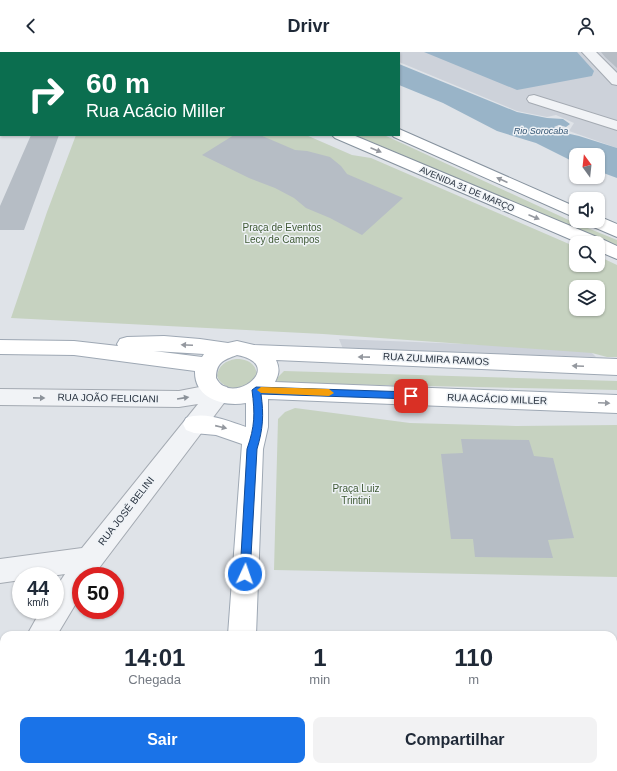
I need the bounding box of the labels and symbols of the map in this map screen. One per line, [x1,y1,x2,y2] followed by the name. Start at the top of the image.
[514,126,568,136] water label: Rio Sorocaba
[370,147,382,153] one-way arrow
[569,148,605,184] north arrow
[418,164,516,214] street label: AVENIDA 31 DE MARÇO
[496,177,507,183] one-way arrow
[529,215,541,221] one-way arrow
[243,222,321,245] park label: Praça de Eventos Lecy de Campos
[181,341,193,348] one-way arrow
[383,351,490,367] street label: RUA ZULMIRA RAMOS
[357,354,370,360] one-way arrow
[572,363,584,370] one-way arrow
[394,379,428,413] pin
[57,391,159,404] street label: RUA JOÃO FELICIANI
[447,391,547,406] street label: RUA ACÁCIO MILLER
[33,395,46,401] one-way arrow
[177,395,189,401] one-way arrow
[598,400,610,407] one-way arrow
[215,425,227,431] one-way arrow
[95,474,156,547] street label: RUA JOSÉ BELINI
[332,483,380,506] park label: Praça Luiz Trintini
[224,553,266,595] position arrow
[72,567,124,619] speed limit sign: 50

